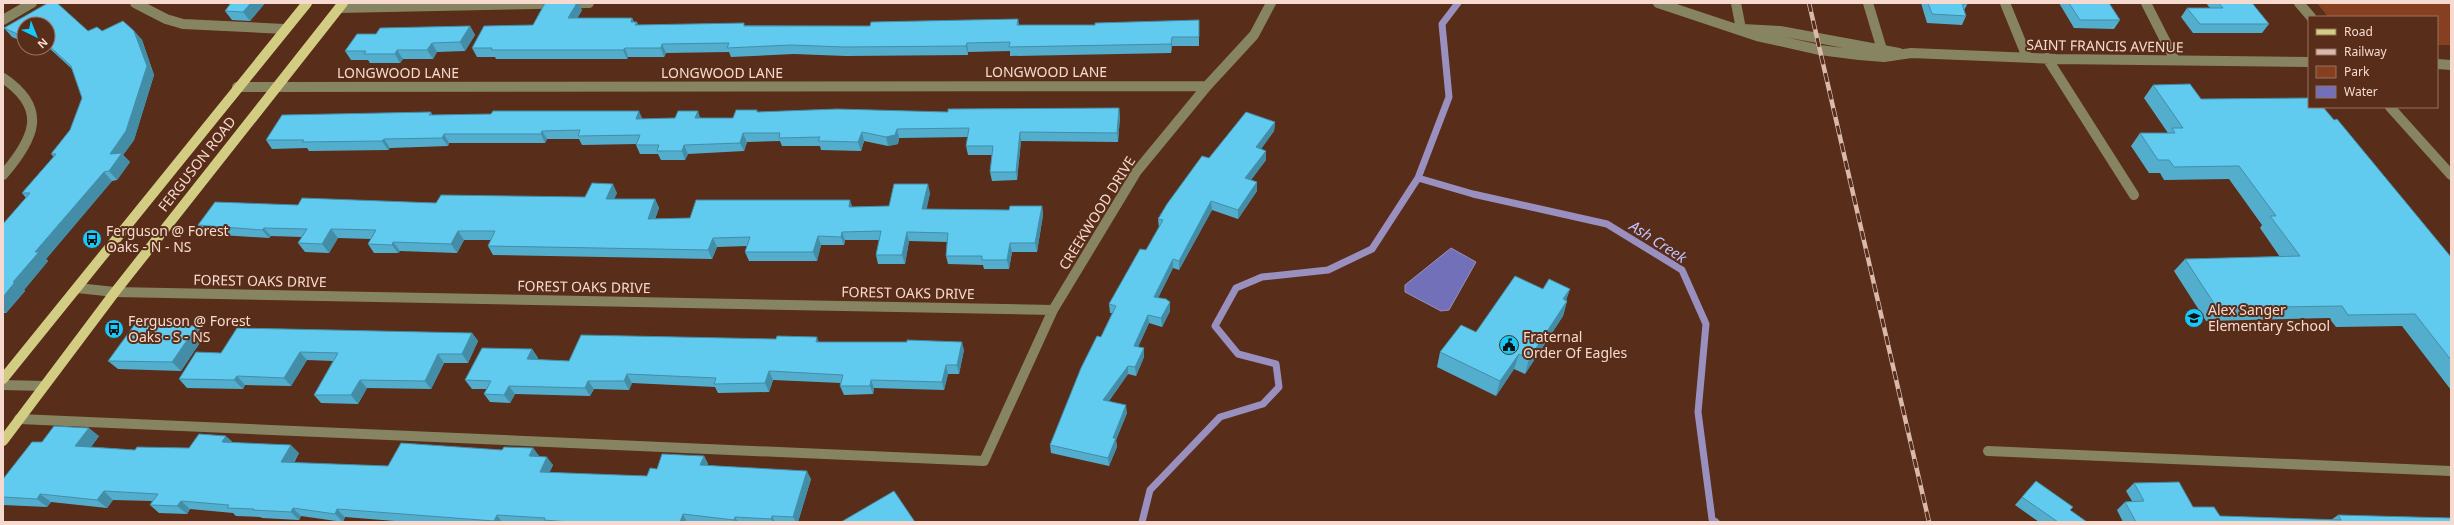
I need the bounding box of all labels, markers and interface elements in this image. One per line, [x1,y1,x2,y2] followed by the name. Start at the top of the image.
[16,16,56,56] north arrow
[2308,16,2438,108] legend
[2344,23,2373,40] text: Road
[35,35,52,52] text: N
[2026,35,2184,56] street label: SAINT FRANCIS AVENUE
[2344,43,2388,60] text: Railway
[985,62,1107,81] street label: LONGWOOD LANE
[337,63,459,82] street label: LONGWOOD LANE
[661,63,783,82] street label: LONGWOOD LANE
[2344,63,2370,80] text: Park
[2344,83,2378,100] text: Water
[154,112,240,215] street label: FERGUSON ROAD
[1054,152,1139,273] street label: CREEKWOOD DRIVE
[1625,215,1691,267] water label: Ash Creek
[106,221,229,256] place label: Ferguson @ Forest Oaks - N - NS
[81,228,103,250] bus stop icon: Ferguson @ Forest Oaks - N - NS
[193,270,327,291] street label: FOREST OAKS DRIVE
[517,276,651,297] street label: FOREST OAKS DRIVE
[841,282,975,303] street label: FOREST OAKS DRIVE
[2208,300,2330,335] place label: Alex Sanger Elementary School
[2183,307,2205,329] school or university icon: Alex Sanger Elementary School
[128,311,251,346] place label: Ferguson @ Forest Oaks - S - NS
[103,318,125,340] bus stop icon: Ferguson @ Forest Oaks - S - NS
[1523,327,1628,362] place label: Fraternal Order Of Eagles
[1498,334,1520,356] public building icon: Fraternal Order Of Eagles

